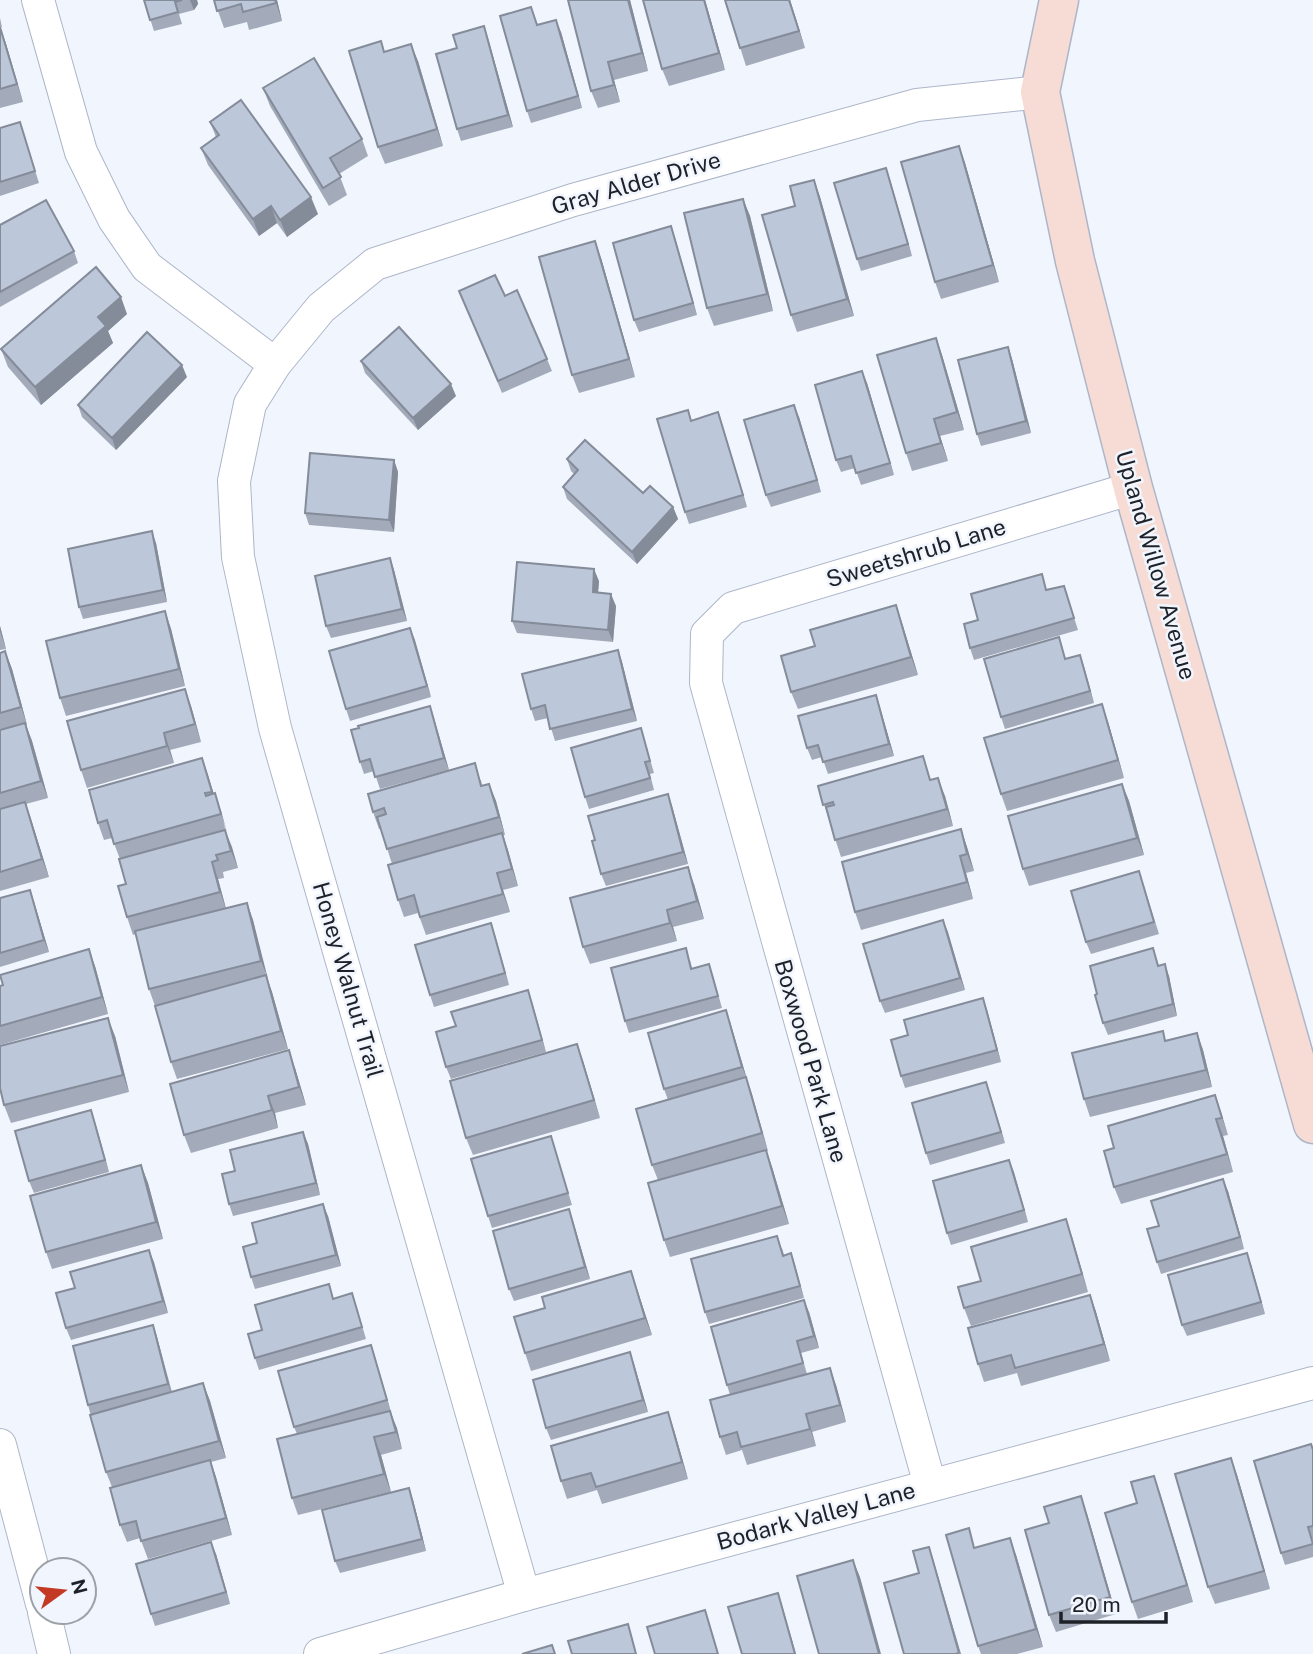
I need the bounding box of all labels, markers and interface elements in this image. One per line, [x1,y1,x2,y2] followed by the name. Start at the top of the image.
[548,145,724,220] street label: Gray Alder Drive
[1111,447,1202,683] street label: Upland Willow Avenue
[823,512,1009,593] street label: Sweetshrub Lane
[308,879,389,1081] street label: Honey Walnut Trail
[770,956,853,1166] street label: Boxwood Park Lane
[714,1476,918,1555] street label: Bodark Valley Lane
[28,1556,98,1626] north arrow
[67,1577,92,1597] text: N
[1061,1580,1166,1624] scale bar
[1072,1592,1121,1617] text: 20 m

